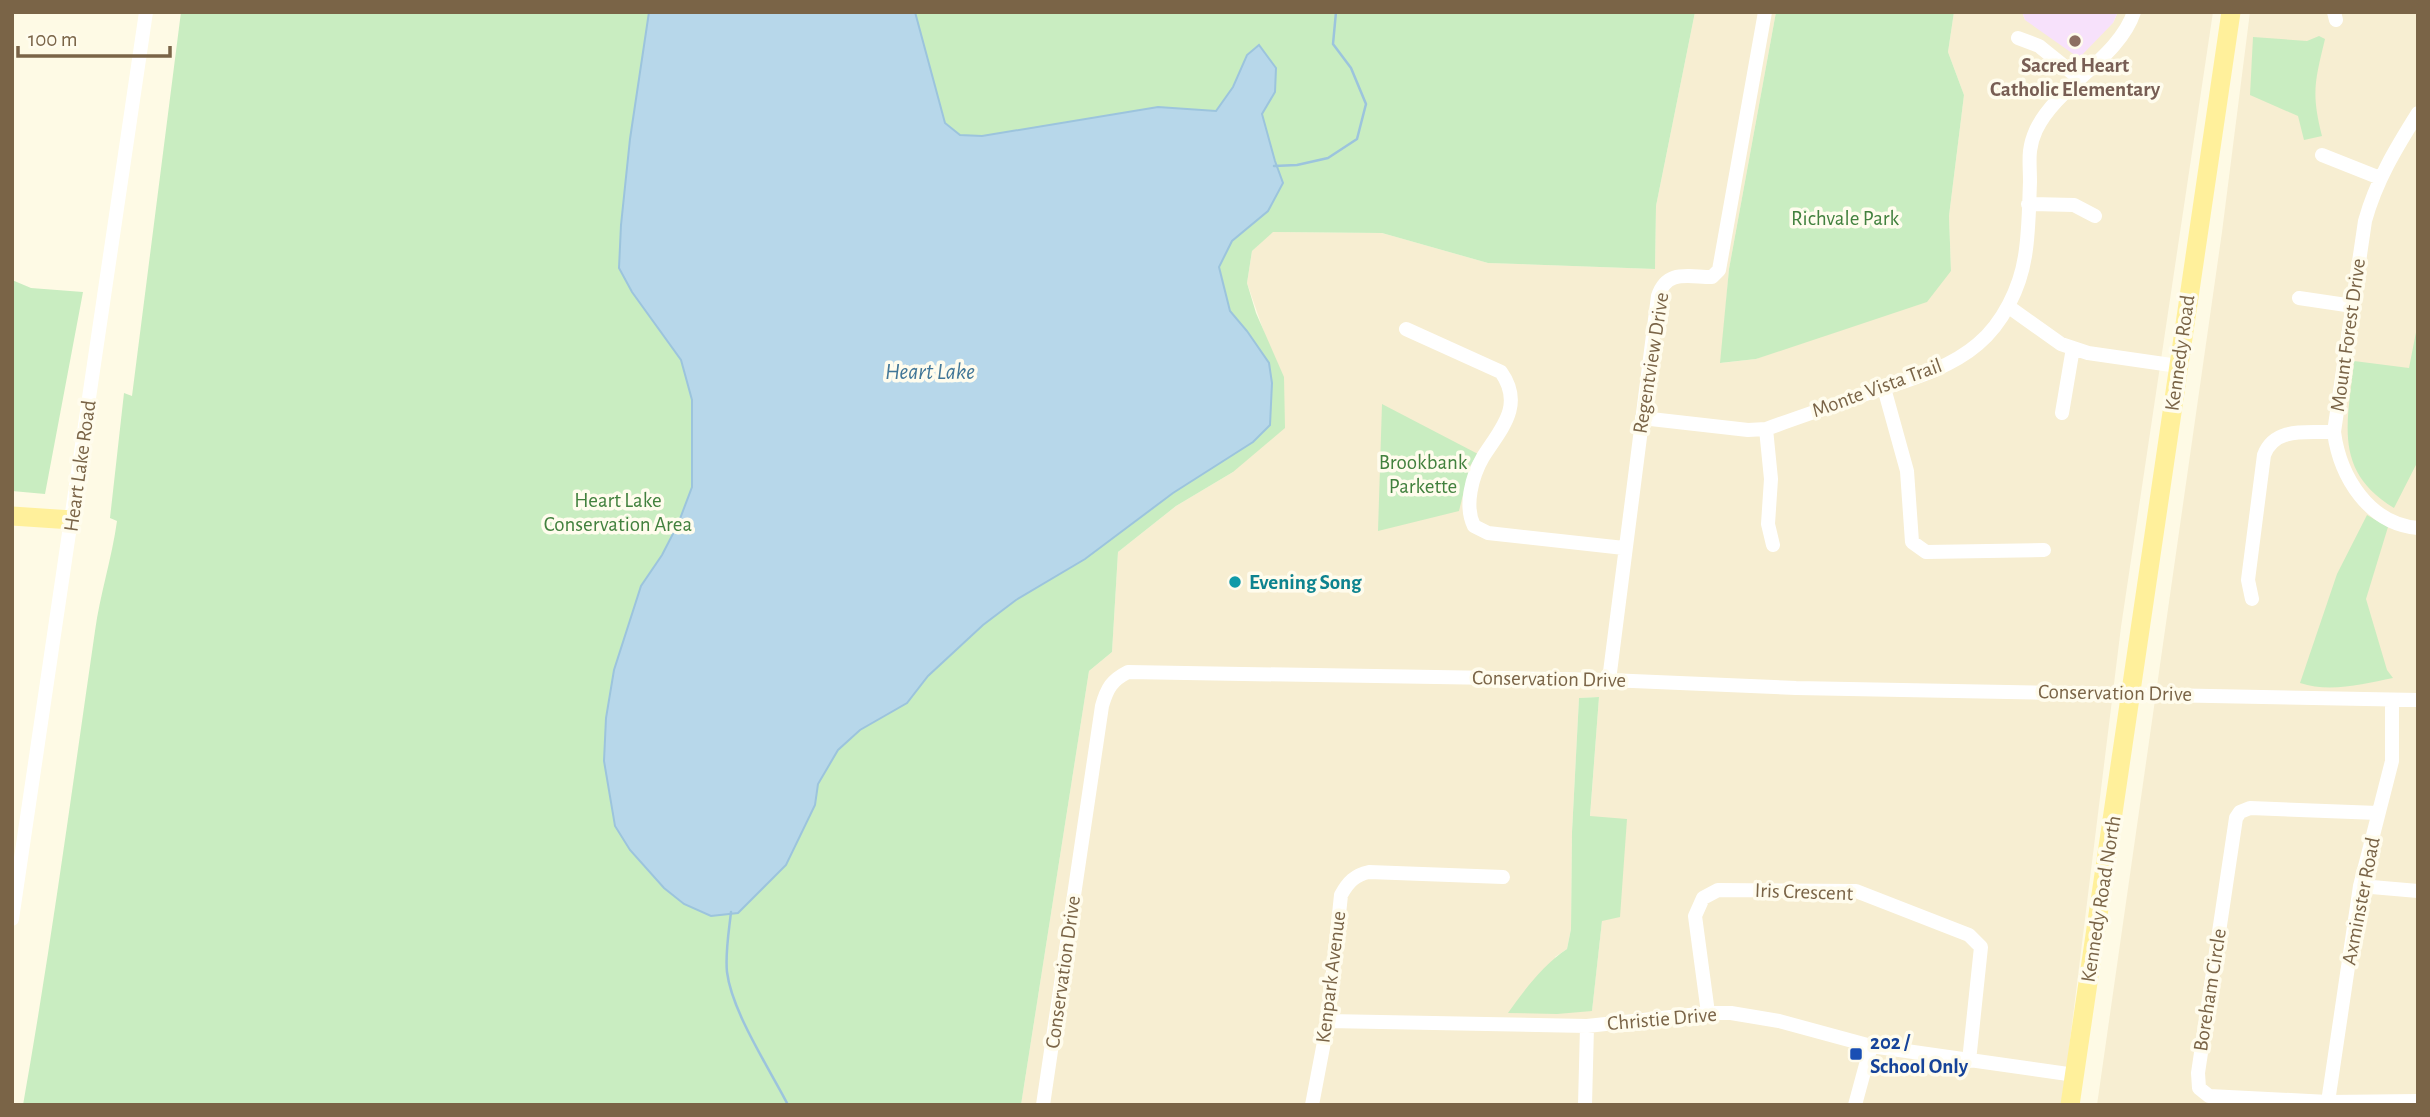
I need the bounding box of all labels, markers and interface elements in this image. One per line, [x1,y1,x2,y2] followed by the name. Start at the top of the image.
[18,14,170,58] scale bar
[28,29,78,50] text: 100 m
[2067,33,2083,49] marker: Sacred Heart Catholic Elementary
[1990,55,2161,100] place label: Sacred Heart Catholic Elementary
[1791,208,1900,229] park label: Richvale Park
[2327,257,2369,413] street label: Mount Forest Drive
[1629,291,1673,435] street label: Regentview Drive
[2161,294,2199,412] street label: Kennedy Road
[1809,355,1945,421] street label: Monte Vista Trail
[885,361,975,384] water label: Heart Lake
[60,399,100,533] street label: Heart Lake Road
[1379,452,1468,497] park label: Brookbank Parkette
[544,490,693,535] park label: Heart Lake Conservation Area
[1249,572,1362,593] place label: Evening Song
[1227,574,1243,590] marker: Evening Song
[1472,667,1626,691] street label: Conservation Drive
[2038,681,2192,705] street label: Conservation Drive
[2077,814,2125,984] street label: Kennedy Road North
[2338,835,2384,967] street label: Axminster Road
[1754,880,1854,904] street label: Iris Crescent
[1042,894,1084,1050] street label: Conservation Drive
[1312,910,1350,1044] street label: Kenpark Avenue
[2190,927,2230,1053] street label: Boreham Circle
[1606,1004,1718,1034] street label: Christie Drive
[1870,1032,1969,1077] place label: 202 / School Only
[1848,1046,1864,1062] marker: 202 / School Only

